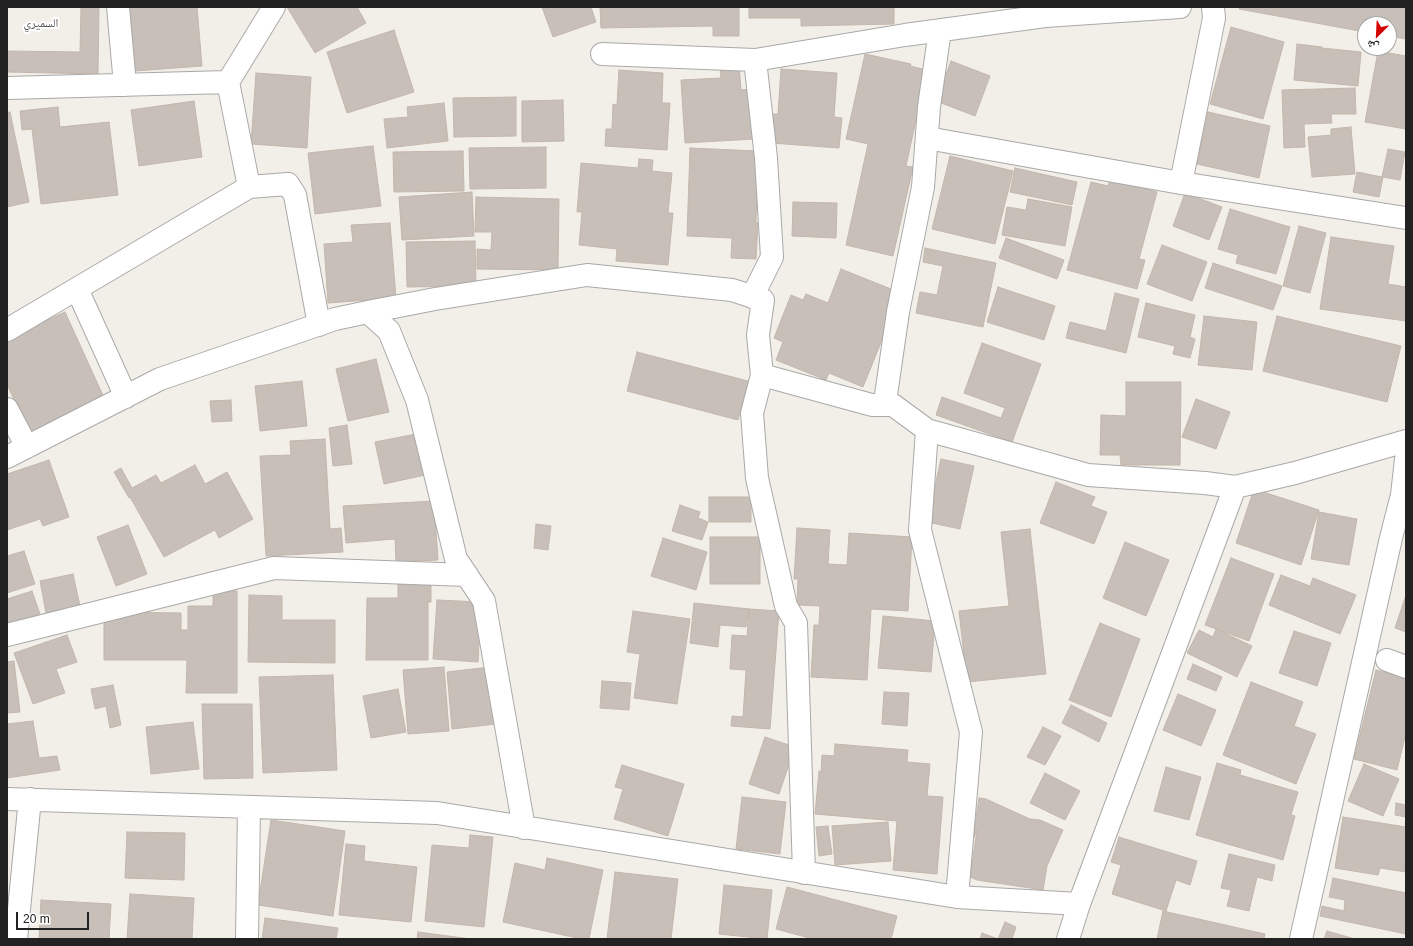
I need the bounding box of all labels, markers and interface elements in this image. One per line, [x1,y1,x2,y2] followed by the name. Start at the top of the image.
[1357,16,1397,56] north arrow
[24,17,58,31] district label: السميري
[1365,38,1380,54] text: ش
[18,904,91,930] scale bar
[23,912,50,926] text: 20 m

